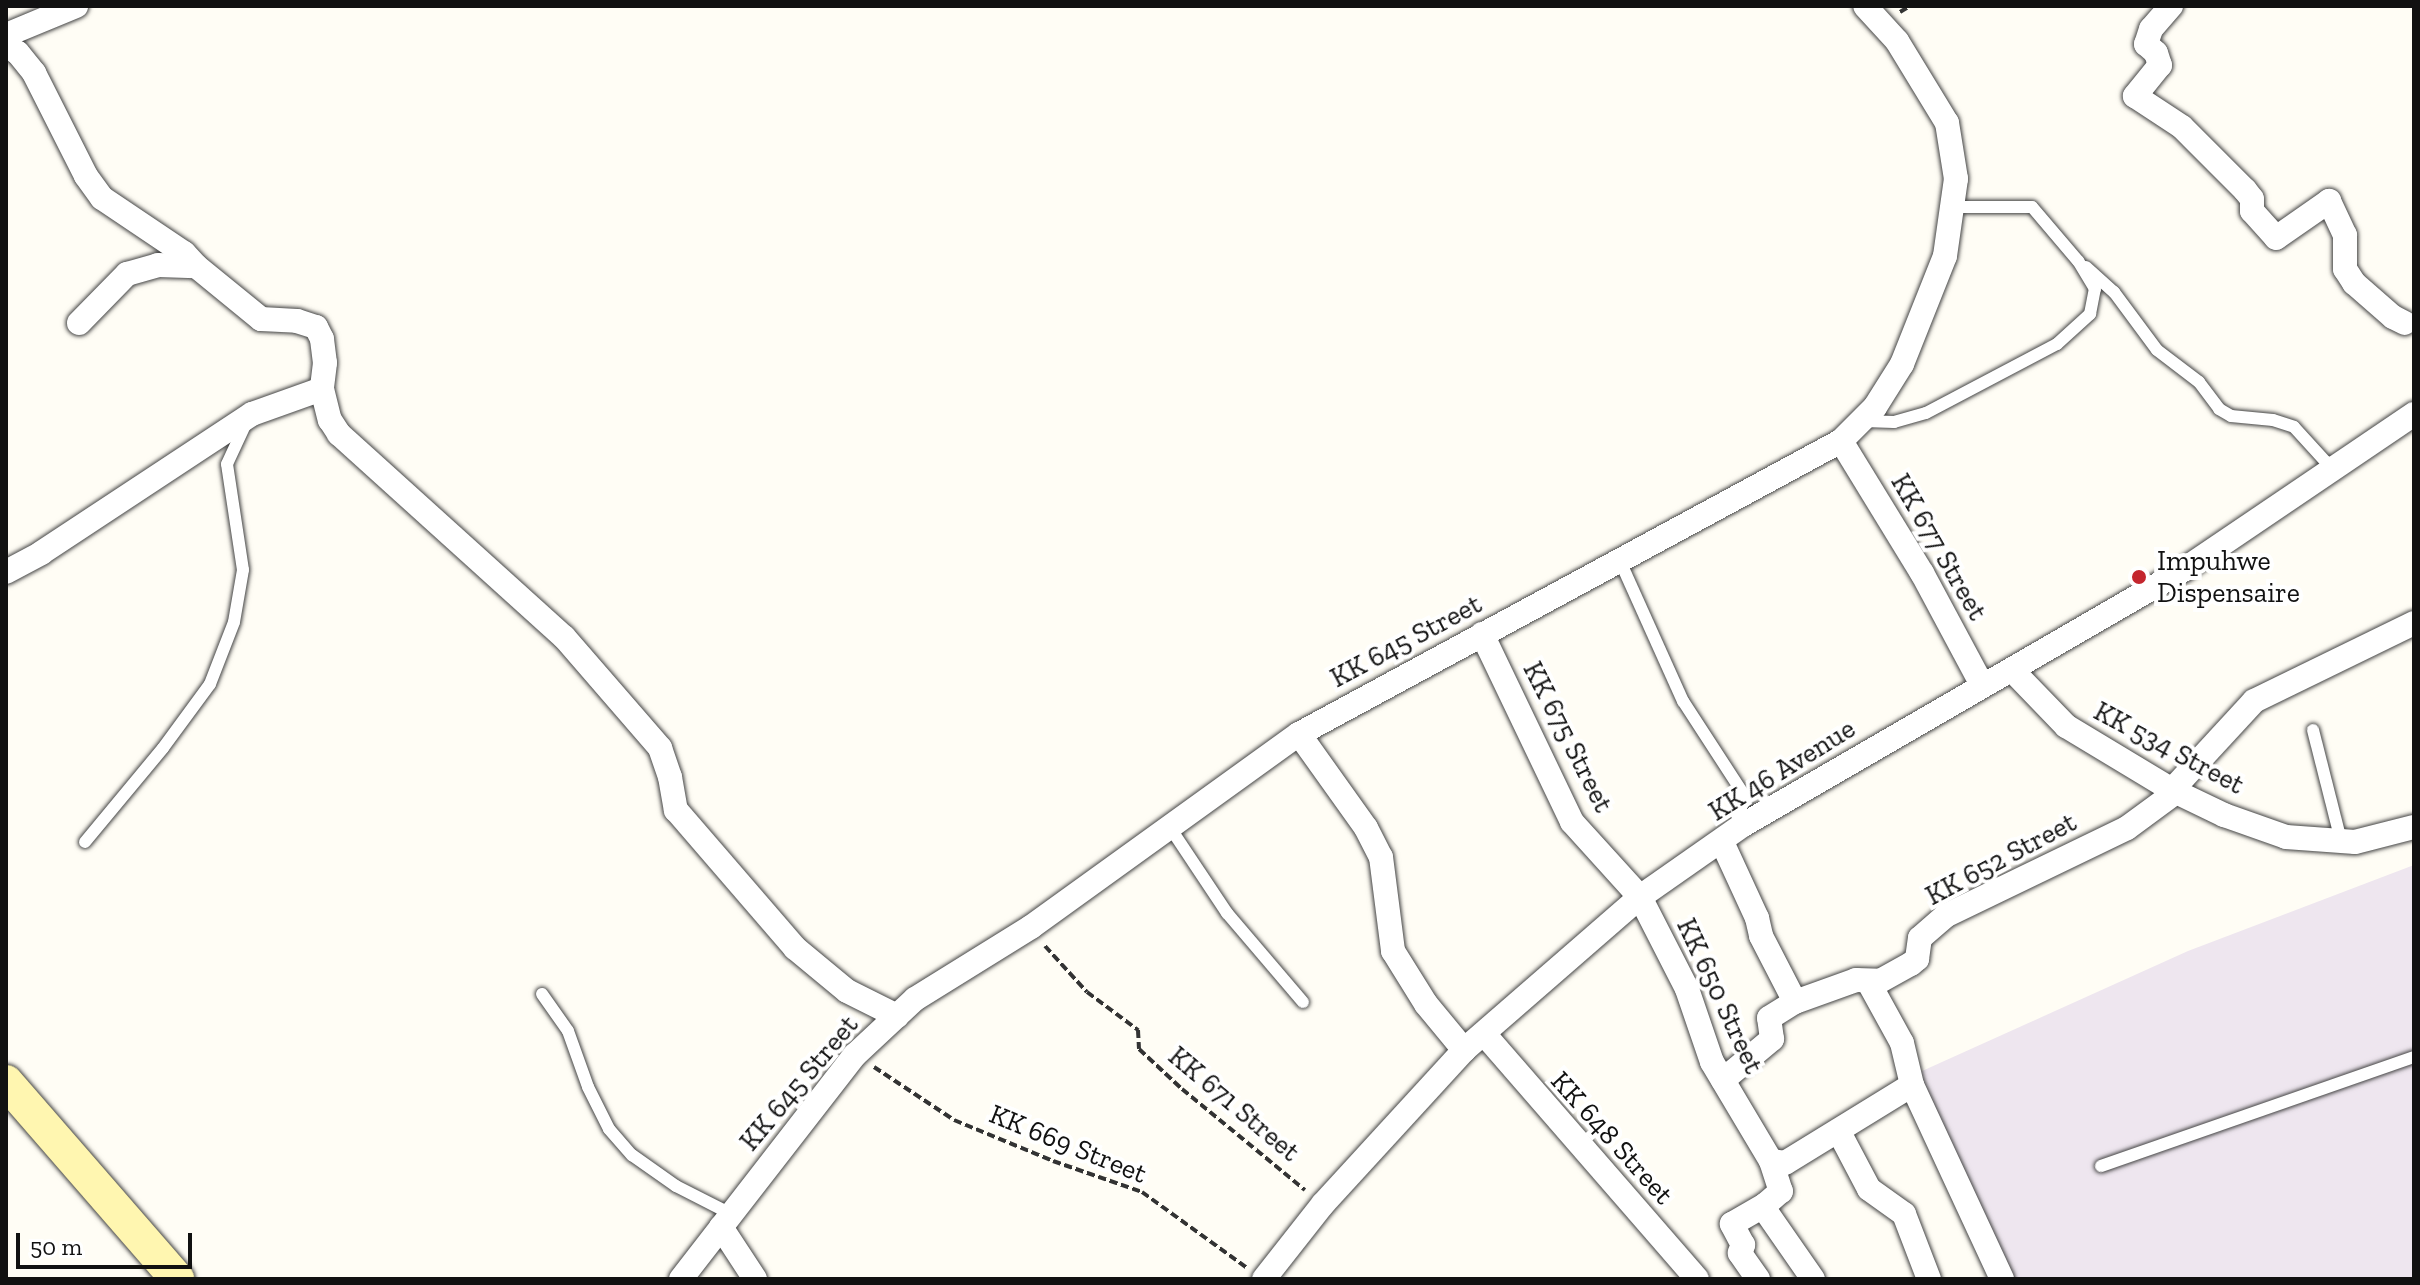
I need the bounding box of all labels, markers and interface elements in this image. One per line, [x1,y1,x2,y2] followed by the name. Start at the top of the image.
[1884,468,1994,626] street label: KK 677 Street
[2157,544,2300,610] place label: Impuhwe Dispensaire
[2128,566,2150,588] marker: Impuhwe Dispensaire
[1325,587,1487,695] street label: KK 645 Street
[1516,656,1620,818] street label: KK 675 Street
[2088,694,2250,802] street label: KK 534 Street
[1702,711,1862,829] street label: KK 46 Avenue
[1920,805,2082,913] street label: KK 652 Street
[1669,913,1771,1079] street label: KK 650 Street
[733,1008,865,1158] street label: KK 645 Street
[1161,1039,1307,1169] street label: KK 671 Street
[1543,1065,1681,1211] street label: KK 648 Street
[984,1097,1152,1191] street label: KK 669 Street
[20,1217,196,1267] scale bar
[30,1232,82,1261] text: 50 m

